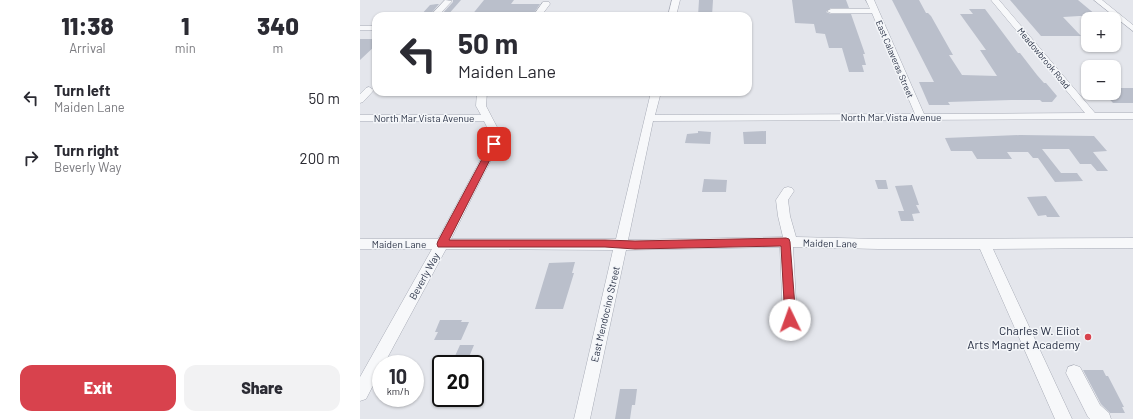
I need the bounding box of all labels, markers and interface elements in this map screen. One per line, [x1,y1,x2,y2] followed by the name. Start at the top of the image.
[61,11,114,40] text: 11:38
[181,11,190,40] text: 1
[257,11,299,40] text: 340
[1081,12,1121,100] map controls
[1081,12,1121,52] button: +
[874,18,916,100] street label: East Calaveras Street
[1015,25,1073,91] street label: Meadowbrook Road
[458,26,518,60] text: 50 m
[392,28,444,80] icon: left
[69,40,106,56] text: Arrival
[175,40,196,56] text: min
[273,40,283,56] text: m
[458,60,556,82] text: Maiden Lane
[1081,60,1121,100] button: −
[54,81,110,99] text: Turn left
[20,87,42,109] icon: left
[308,89,340,107] text: 50 m
[54,99,125,115] text: Maiden Lane
[841,111,941,123] street label: North Mar Vista Avenue
[374,112,474,124] street label: North Mar Vista Avenue
[477,127,511,161] pin
[483,133,505,155] icon: arrive
[54,141,119,159] text: Turn right
[20,147,42,169] icon: right
[300,149,340,167] text: 200 m
[54,159,121,175] text: Beverly Way
[803,237,857,249] street label: Maiden Lane
[372,238,426,250] street label: Maiden Lane
[406,250,442,302] street label: Beverly Way
[588,264,622,363] street label: East Mendocino Street
[769,299,811,341] position arrow
[967,323,1080,351] place label: Charles W. Eliot Arts Magnet Academy
[1083,332,1093,342] marker: Charles W. Eliot Arts Magnet Academy
[432,355,484,407] speed limit sign: 20
[389,364,407,388] text: 10
[20,365,176,411] button: Exit
[184,365,340,411] button: Share
[387,385,409,397] text: km/h

